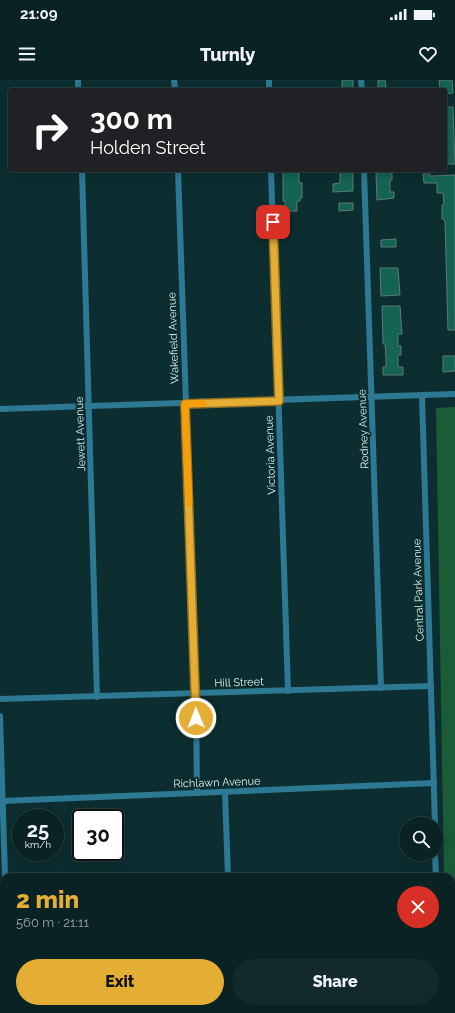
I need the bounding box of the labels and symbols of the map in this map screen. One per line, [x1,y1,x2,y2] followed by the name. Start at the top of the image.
[256,205,290,239] pin
[165,291,182,384] street label: Wakefield Avenue
[356,388,371,469] street label: Rodney Avenue
[73,396,88,472] street label: Jewett Avenue
[263,415,278,495] street label: Victoria Avenue
[410,538,427,642] street label: Central Park Avenue
[214,675,264,690] street label: Hill Street
[175,697,217,739] position arrow
[173,774,261,791] street label: Richlawn Avenue
[72,809,124,861] speed limit sign: 30

